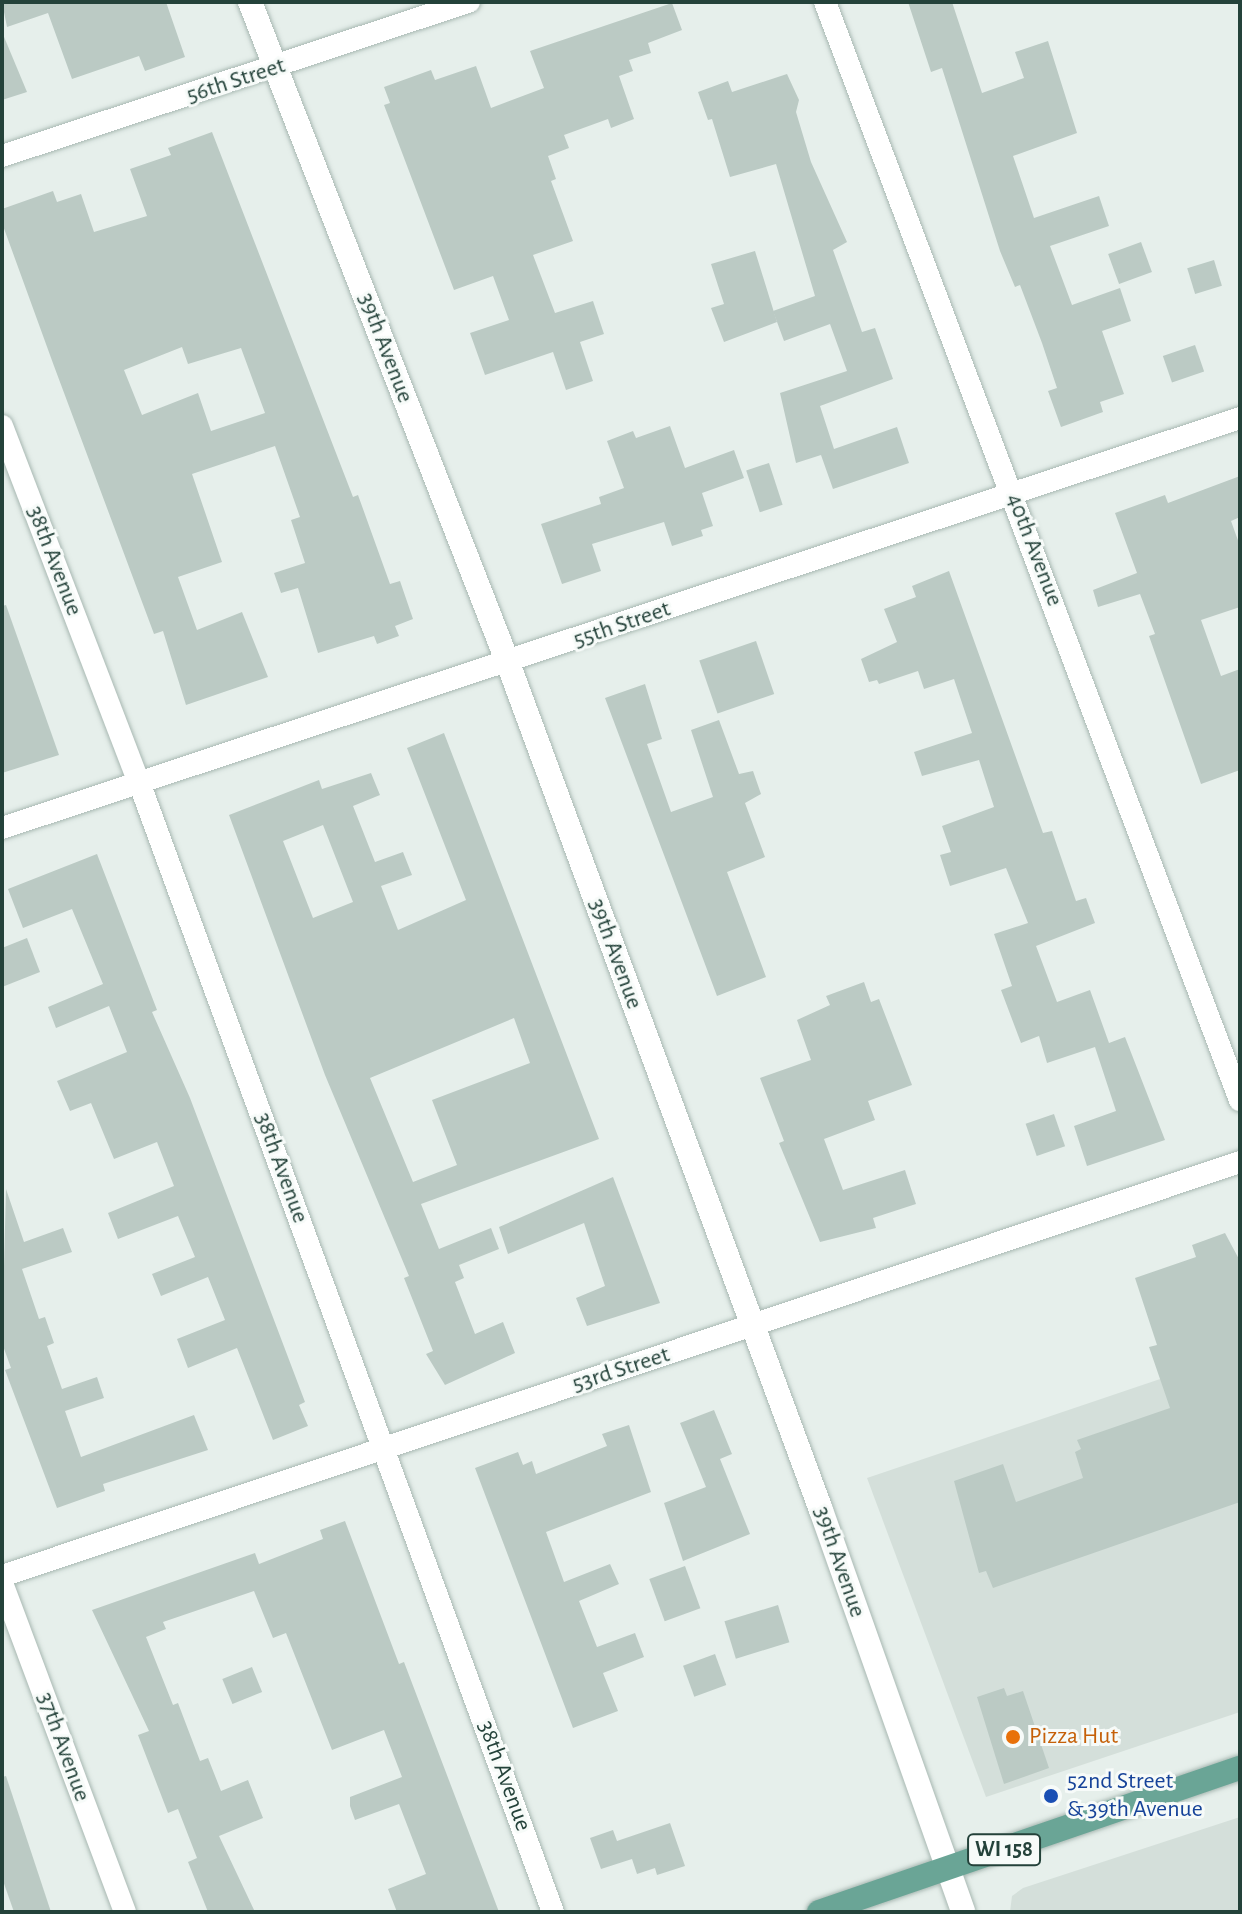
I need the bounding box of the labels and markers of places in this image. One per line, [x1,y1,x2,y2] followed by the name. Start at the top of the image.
[1029,1723,1118,1751] place label: Pizza Hut
[1004,1728,1022,1746] marker: Pizza Hut
[1067,1768,1203,1824] place label: 52nd Street & 39th Avenue
[1042,1787,1060,1805] marker: 52nd Street & 39th Avenue

